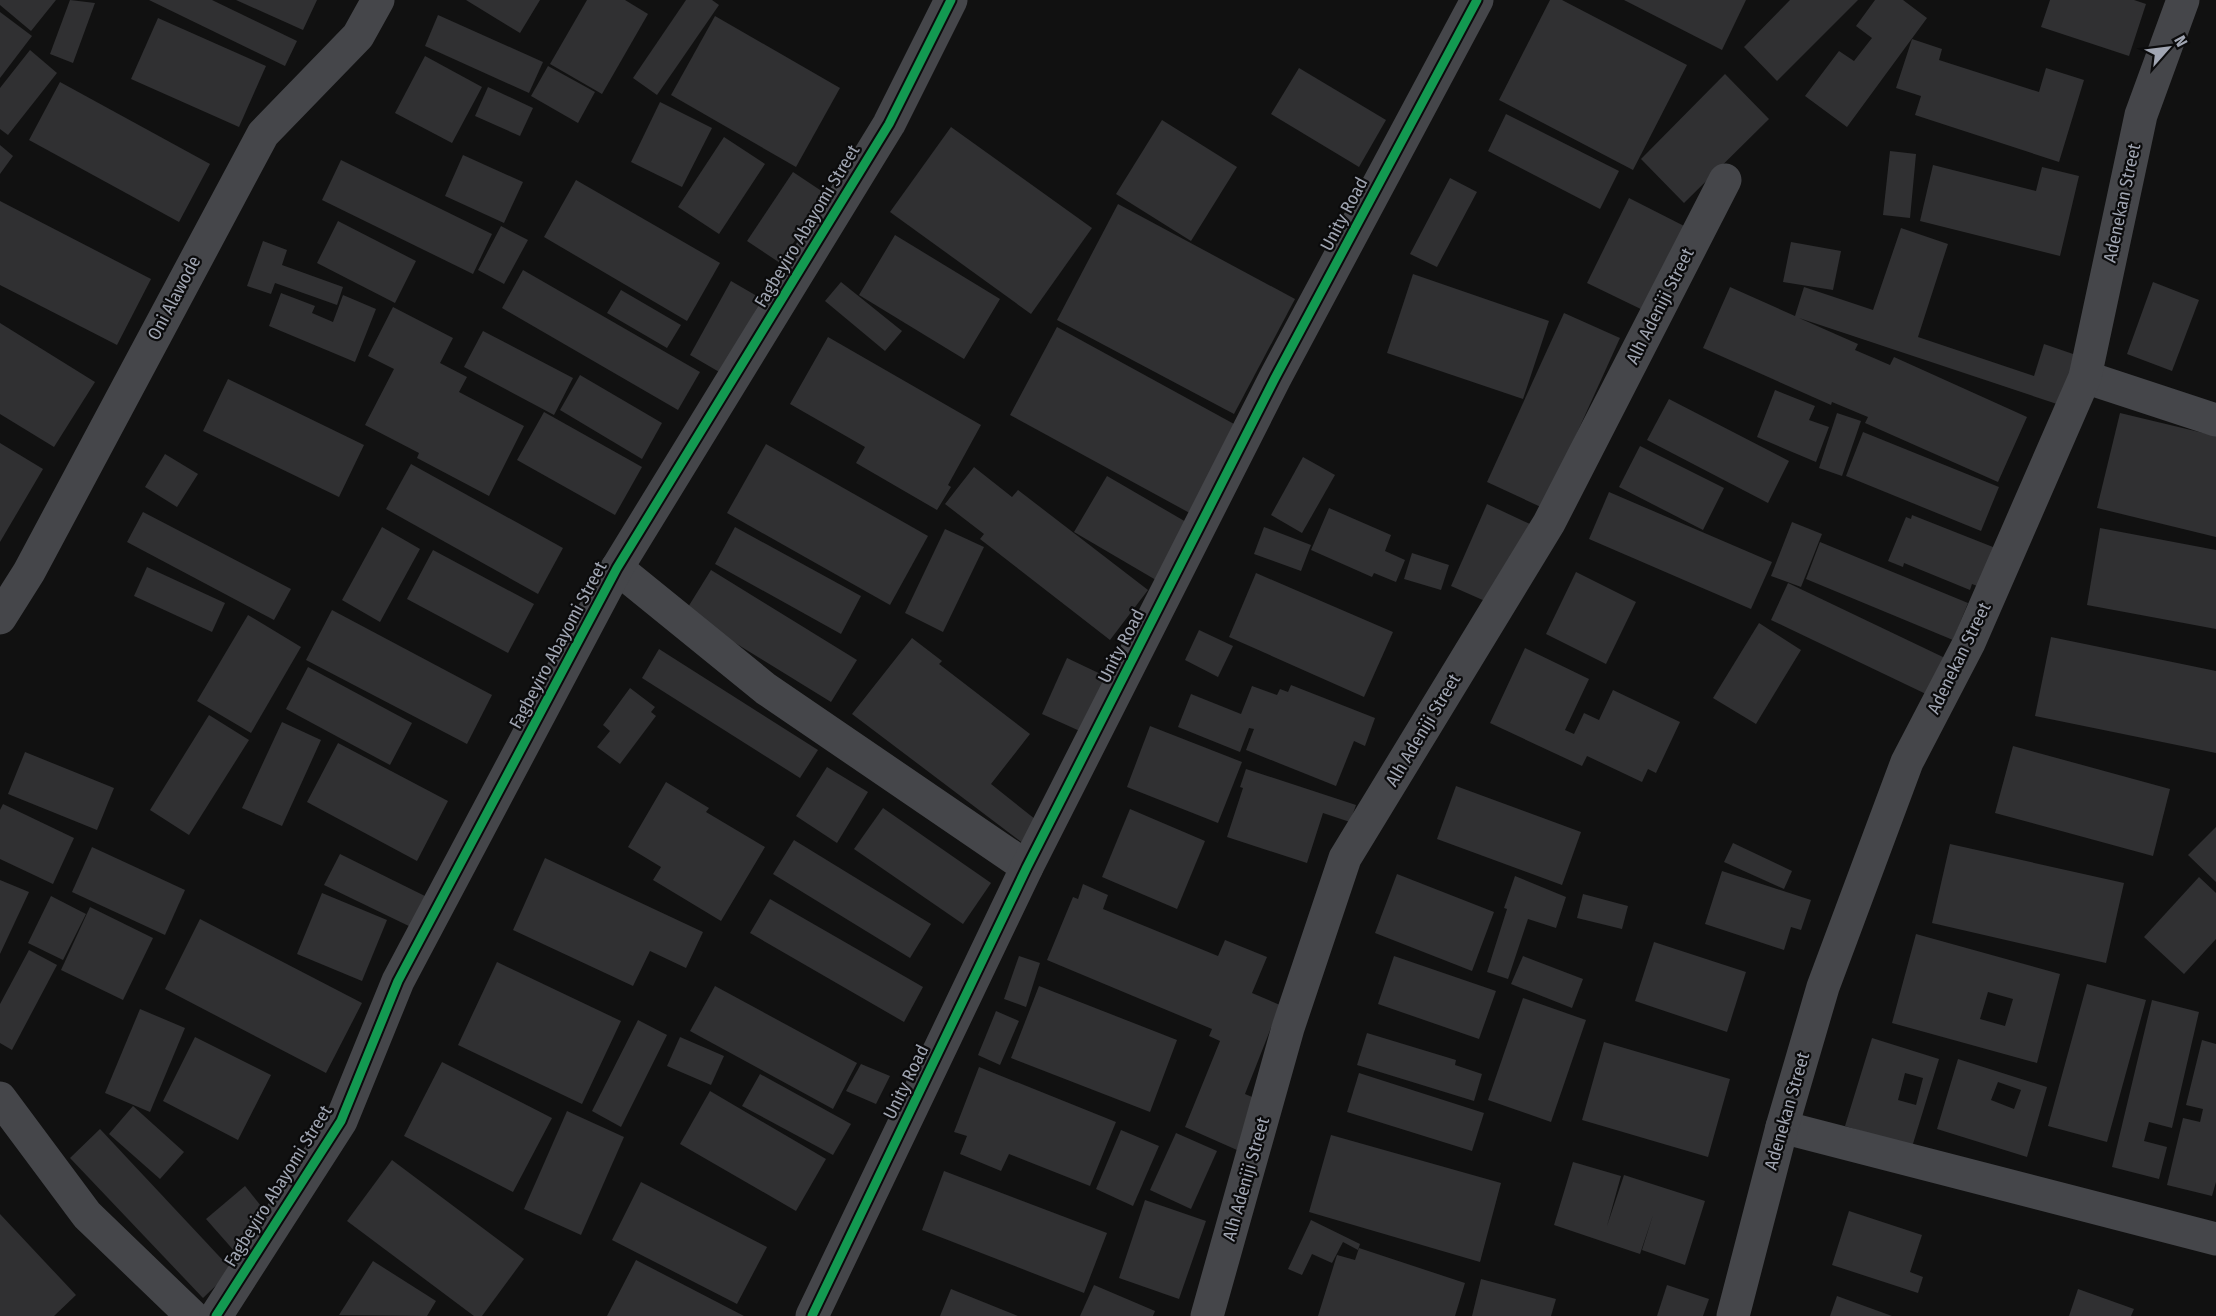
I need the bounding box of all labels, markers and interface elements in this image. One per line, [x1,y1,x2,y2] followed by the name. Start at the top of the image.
[2138,18,2198,78] north arrow
[2170,32,2191,50] text: N
[750,140,864,311] street label: Fagbeyiro Abayomi Street
[2099,141,2145,265] street label: Adenekan Street
[1316,174,1372,254] street label: Unity Road
[1621,244,1699,368] street label: Alh Adeniji Street
[143,252,205,344] street label: Oni Alawode
[505,558,611,732] street label: Fagbeyiro Abayomi Street
[1923,599,1996,717] street label: Adenekan Street
[1093,605,1149,687] street label: Unity Road
[1381,670,1465,790] street label: Alh Adeniji Street
[879,1041,933,1123] street label: Unity Road
[1760,1050,1814,1172] street label: Adenekan Street
[219,1101,337,1271] street label: Fagbeyiro Abayomi Street
[1218,1115,1274,1243] street label: Alh Adeniji Street

